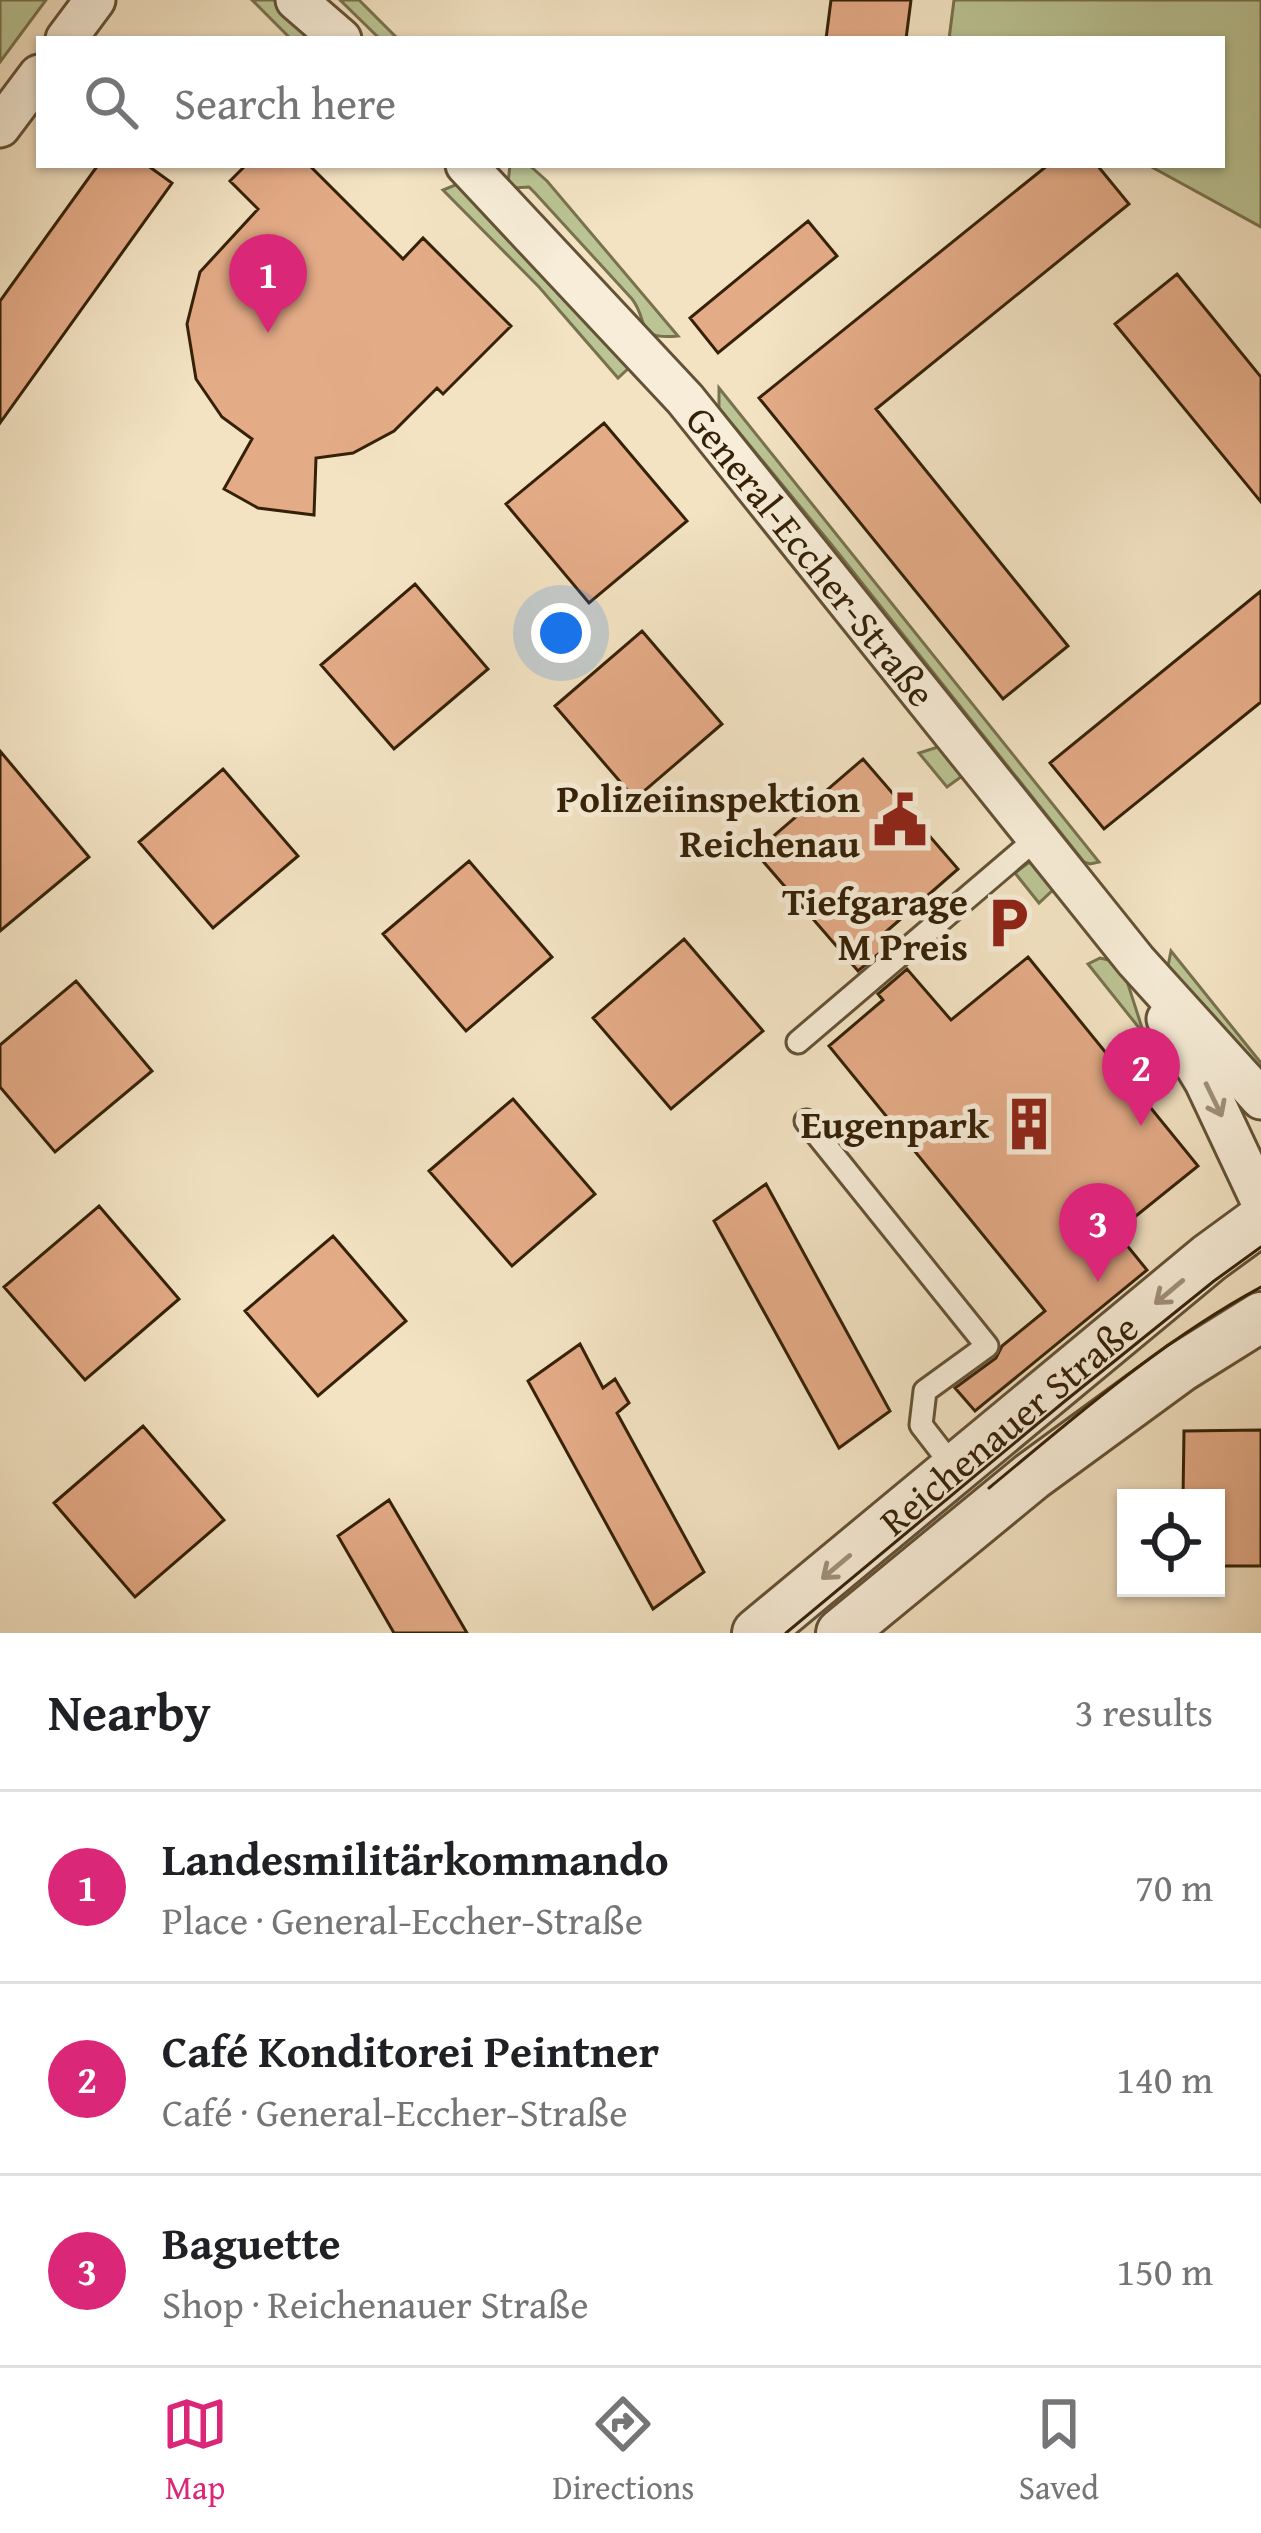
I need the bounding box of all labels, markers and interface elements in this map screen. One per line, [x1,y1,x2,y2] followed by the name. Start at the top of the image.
[36,36,1225,168] search box
[78,69,144,135] icon: search
[174,70,396,135] text: Search here
[229,234,307,333] pin: 1
[673,393,950,719] street label: General-Eccher-Straße
[531,603,591,663] your location
[556,769,861,871] place label: Polizeiinspektion Reichenau
[871,791,929,849] public building icon: Polizeiinspektion Reichenau
[782,872,968,974] place label: Tiefgarage M Preis
[979,894,1037,952] parking icon: Tiefgarage M Preis
[1102,1027,1180,1126] pin: 2
[1203,1082,1226,1117] one-way arrow
[801,1095,990,1152] place label: Eugenpark
[1000,1095,1058,1153] building icon: Eugenpark
[1059,1183,1137,1282] pin: 3
[1153,1278,1185,1305] one-way arrow
[867,1299,1150,1548] street label: Reichenauer Straße
[1117,1489,1225,1597] map controls
[1117,1489,1225,1597] button: locate
[820,1554,852,1580] one-way arrow
[48,1674,211,1749] text: Nearby
[1075,1683,1213,1740] text: 3 results
[162,1826,669,1891] text: Landesmilitärkommando
[77,1858,97,1915] text: 1
[1135,1858,1213,1915] text: 70 m
[162,1891,643,1948] text: Place · General-Eccher-Straße
[162,2018,659,2083] text: Café Konditorei Peintner
[77,2050,97,2107] text: 2
[1116,2050,1213,2107] text: 140 m
[162,2083,628,2140] text: Café · General-Eccher-Straße
[162,2210,341,2275] text: Baguette
[77,2242,97,2299] text: 3
[1116,2242,1213,2299] text: 150 m
[162,2275,589,2332] text: Shop · Reichenauer Straße
[162,2391,228,2511] tab: Map
[553,2391,694,2511] tab: Directions
[1019,2391,1099,2511] tab: Saved

